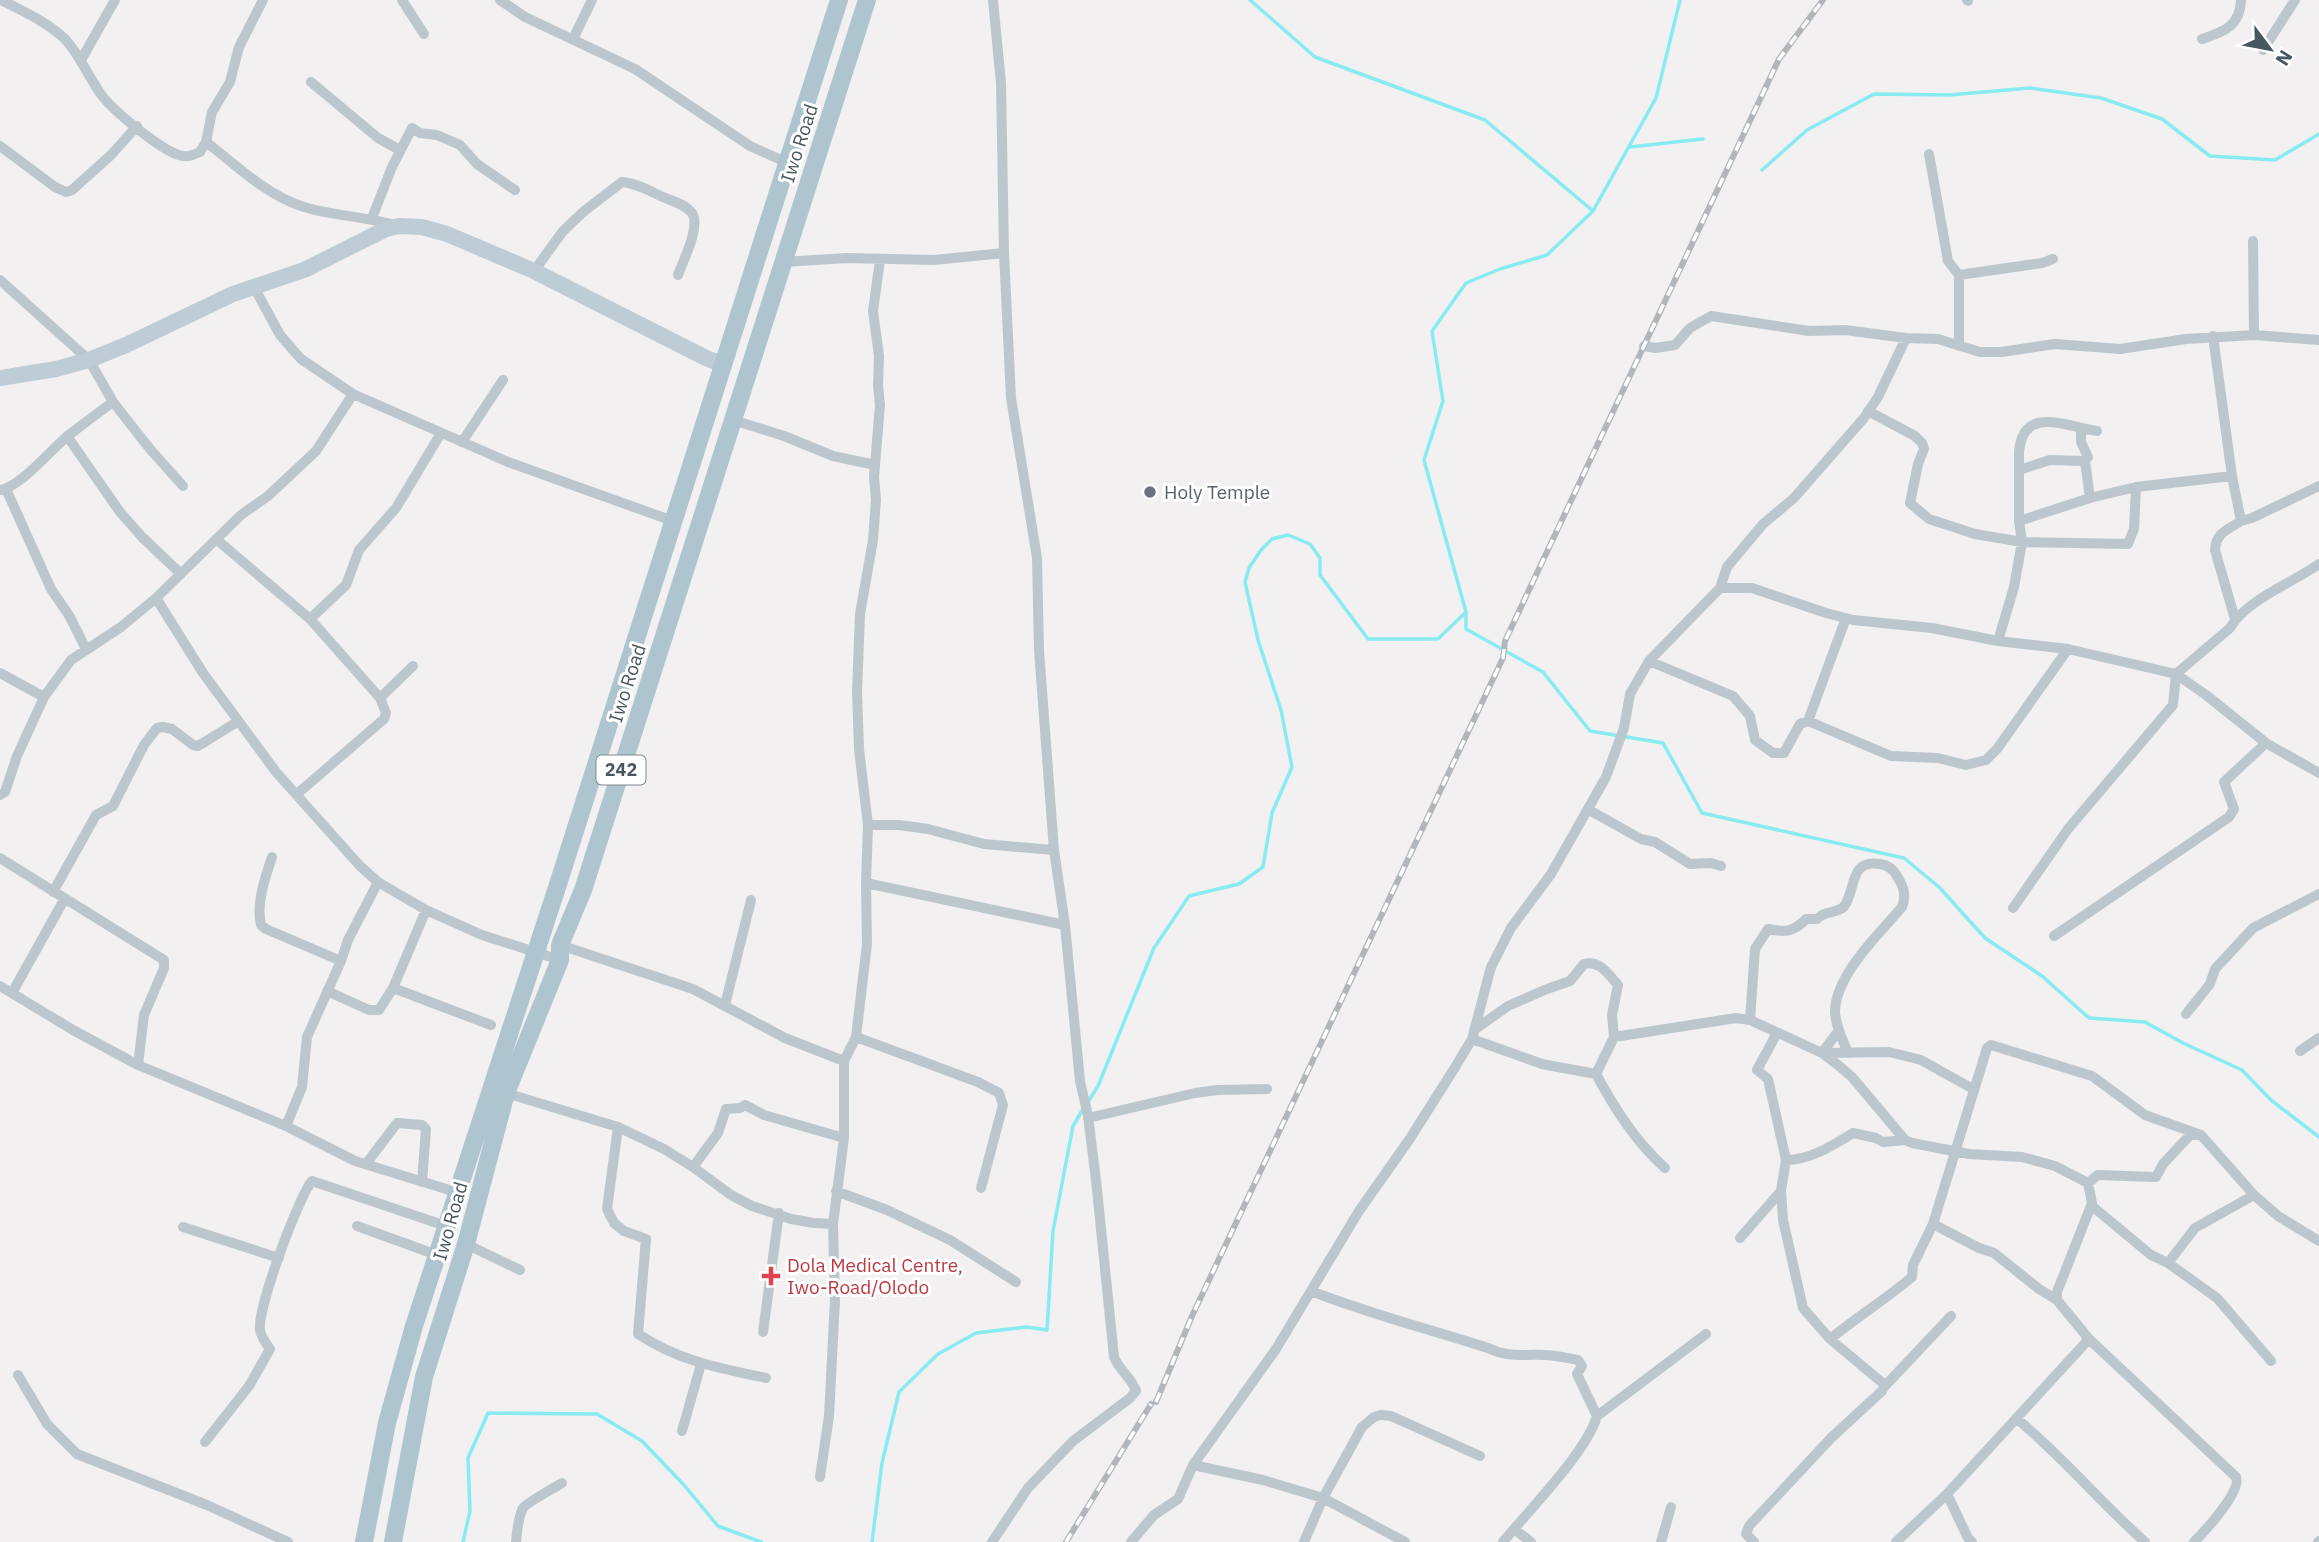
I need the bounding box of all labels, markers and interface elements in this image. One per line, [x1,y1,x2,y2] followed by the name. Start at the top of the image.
[2235,14,2305,84] north arrow
[2271,46,2298,70] text: N
[775,101,823,185] street label: Iwo Road
[1164,480,1270,504] place label: Holy Temple
[1142,484,1158,500] marker: Holy Temple
[603,641,651,725] street label: Iwo Road
[596,756,646,784] road number: 242
[427,1179,473,1263] street label: Iwo Road
[787,1253,963,1299] place label: Dola Medical Centre, Iwo-Road/Olodo
[761,1266,781,1286] marker: Dola Medical Centre, Iwo-Road/Olodo

